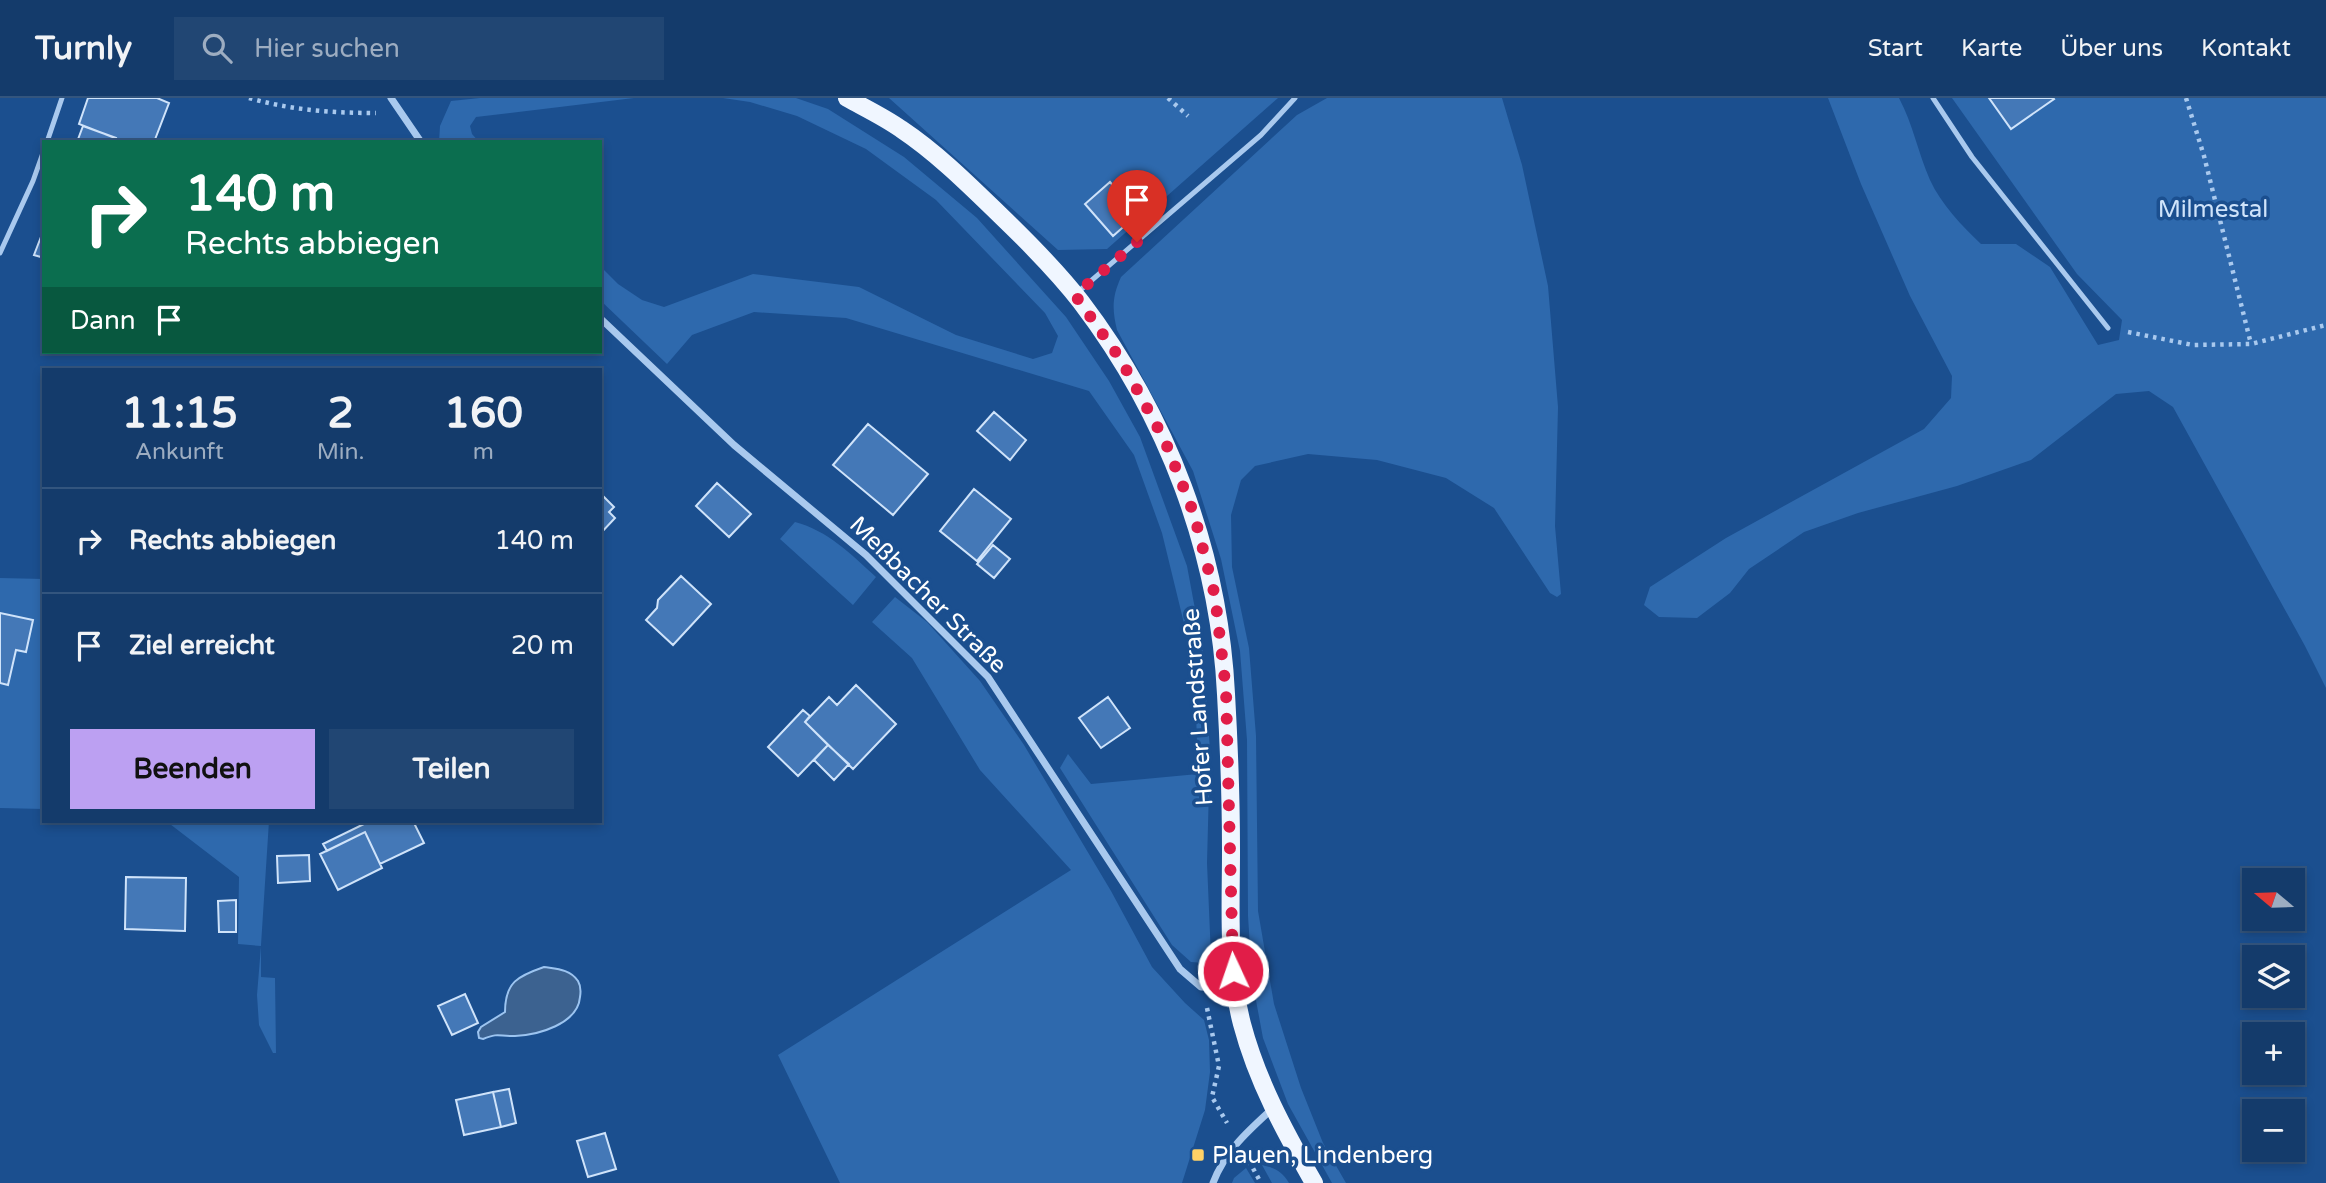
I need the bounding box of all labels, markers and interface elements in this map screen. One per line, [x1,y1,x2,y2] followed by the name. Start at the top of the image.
[174,17,664,80] search box
[35,29,132,68] text: Turnly
[198,29,236,67] icon: search
[254,33,400,64] text: Hier suchen
[1868,34,1923,63] text: Start
[1961,34,2022,63] text: Karte
[2060,34,2163,63] text: Über uns
[2201,34,2291,63] text: Kontakt
[185,165,335,224] text: 140 m
[70,168,161,259] icon: right
[1107,170,1167,242] pin
[1118,181,1156,219] icon: arrive
[2158,195,2268,224] park label: Milmestal
[185,225,440,263] text: Rechts abbiegen
[150,301,188,339] icon: arrive
[70,305,136,336] text: Dann
[121,388,238,439] text: 11:15
[327,388,354,439] text: 2
[444,388,523,439] text: 160
[135,438,224,466] text: Ankunft
[317,438,364,466] text: Min.
[473,438,494,466] text: m
[843,510,1013,680] street label: Meßbacher Straße
[70,522,108,560] icon: right
[129,525,336,556] text: Rechts abbiegen
[494,525,574,556] text: 140 m
[1177,607,1219,807] street label: Hofer Landstraße
[70,627,108,665] icon: arrive
[129,630,275,661] text: Ziel erreicht
[511,630,574,661] text: 20 m
[70,729,315,809] button: Beenden
[329,729,574,809] button: Teilen
[2242,868,2305,931] north arrow
[2242,868,2305,1162] map controls
[1196,934,1270,1008] position arrow
[2242,945,2305,1008] button: layers
[2242,1022,2305,1085] button: +
[2242,1099,2305,1162] button: −
[1212,1141,1433,1170] place label: Plauen, Lindenberg
[1190,1147,1206,1163] marker: Plauen, Lindenberg

